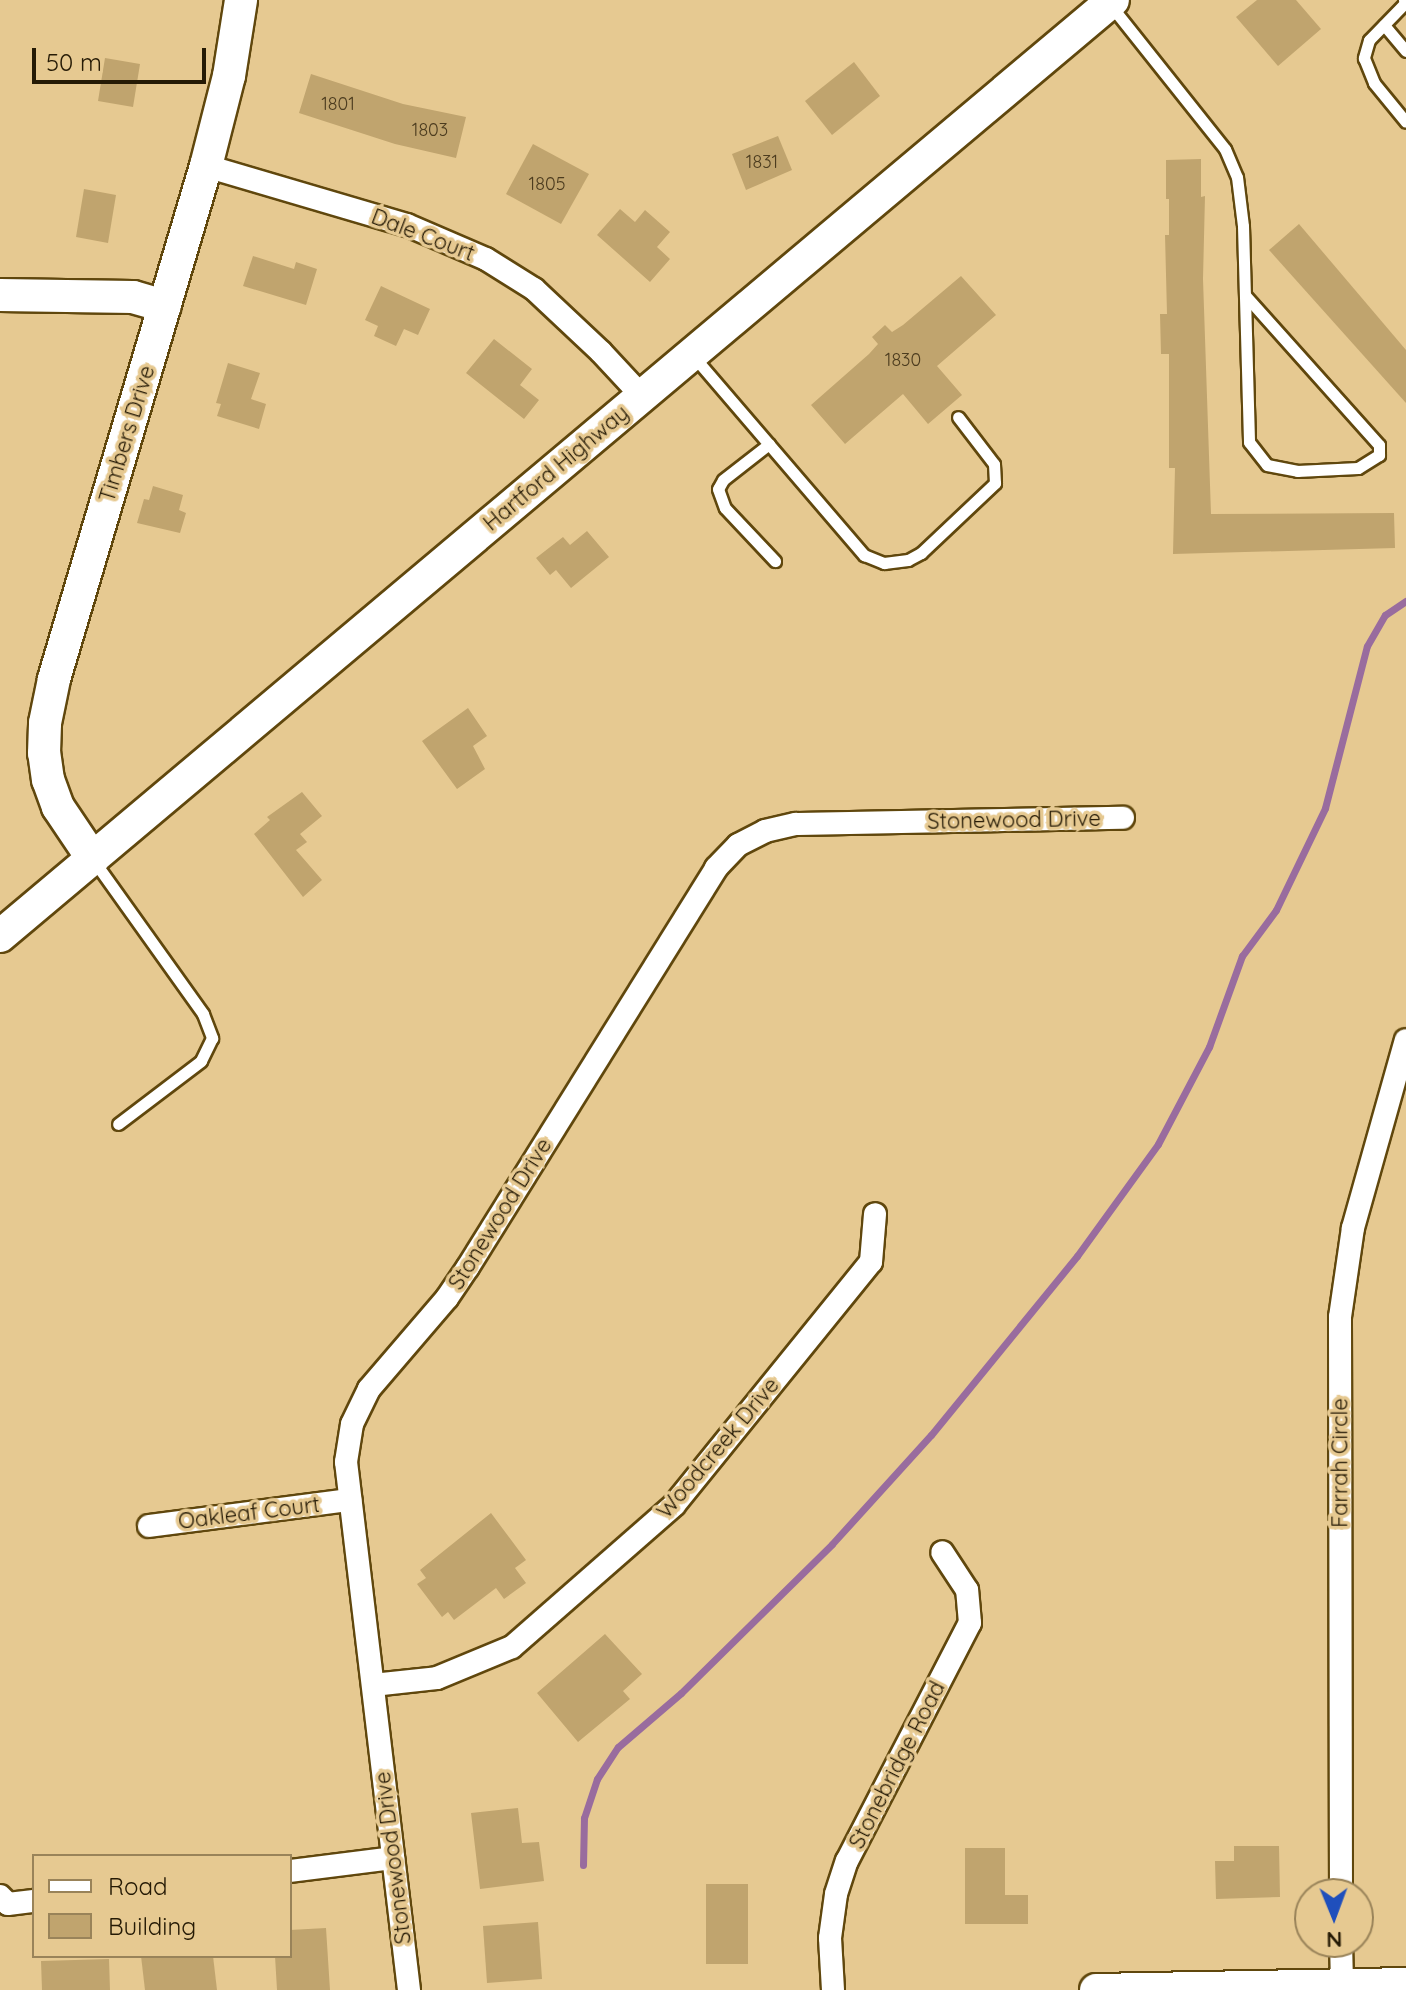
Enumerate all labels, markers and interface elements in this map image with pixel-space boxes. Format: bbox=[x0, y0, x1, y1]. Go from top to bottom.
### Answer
scale bar bbox=[36, 32, 210, 82]
text: 50 m bbox=[46, 47, 102, 77]
house number: 1801 bbox=[321, 93, 355, 115]
house number: 1803 bbox=[412, 119, 448, 141]
house number: 1831 bbox=[746, 151, 778, 173]
house number: 1805 bbox=[529, 173, 565, 195]
street label: Dale Court bbox=[368, 203, 478, 267]
house number: 1830 bbox=[885, 349, 921, 371]
street label: Timbers Drive bbox=[94, 362, 160, 506]
street label: Hartford Highway bbox=[478, 400, 634, 536]
street label: Stonewood Drive bbox=[927, 805, 1101, 835]
street label: Stonewood Drive bbox=[443, 1133, 557, 1295]
street label: Woodcreek Drive bbox=[651, 1372, 785, 1524]
street label: Farrah Circle bbox=[1327, 1398, 1353, 1528]
street label: Oakleaf Court bbox=[177, 1491, 321, 1535]
street label: Stonebridge Road bbox=[843, 1677, 951, 1853]
street label: Stonewood Drive bbox=[369, 1770, 417, 1946]
legend bbox=[32, 1854, 292, 1958]
text: Road bbox=[108, 1871, 168, 1901]
north arrow bbox=[1294, 1878, 1374, 1958]
text: Building bbox=[108, 1911, 196, 1941]
text: N bbox=[1326, 1926, 1343, 1954]

